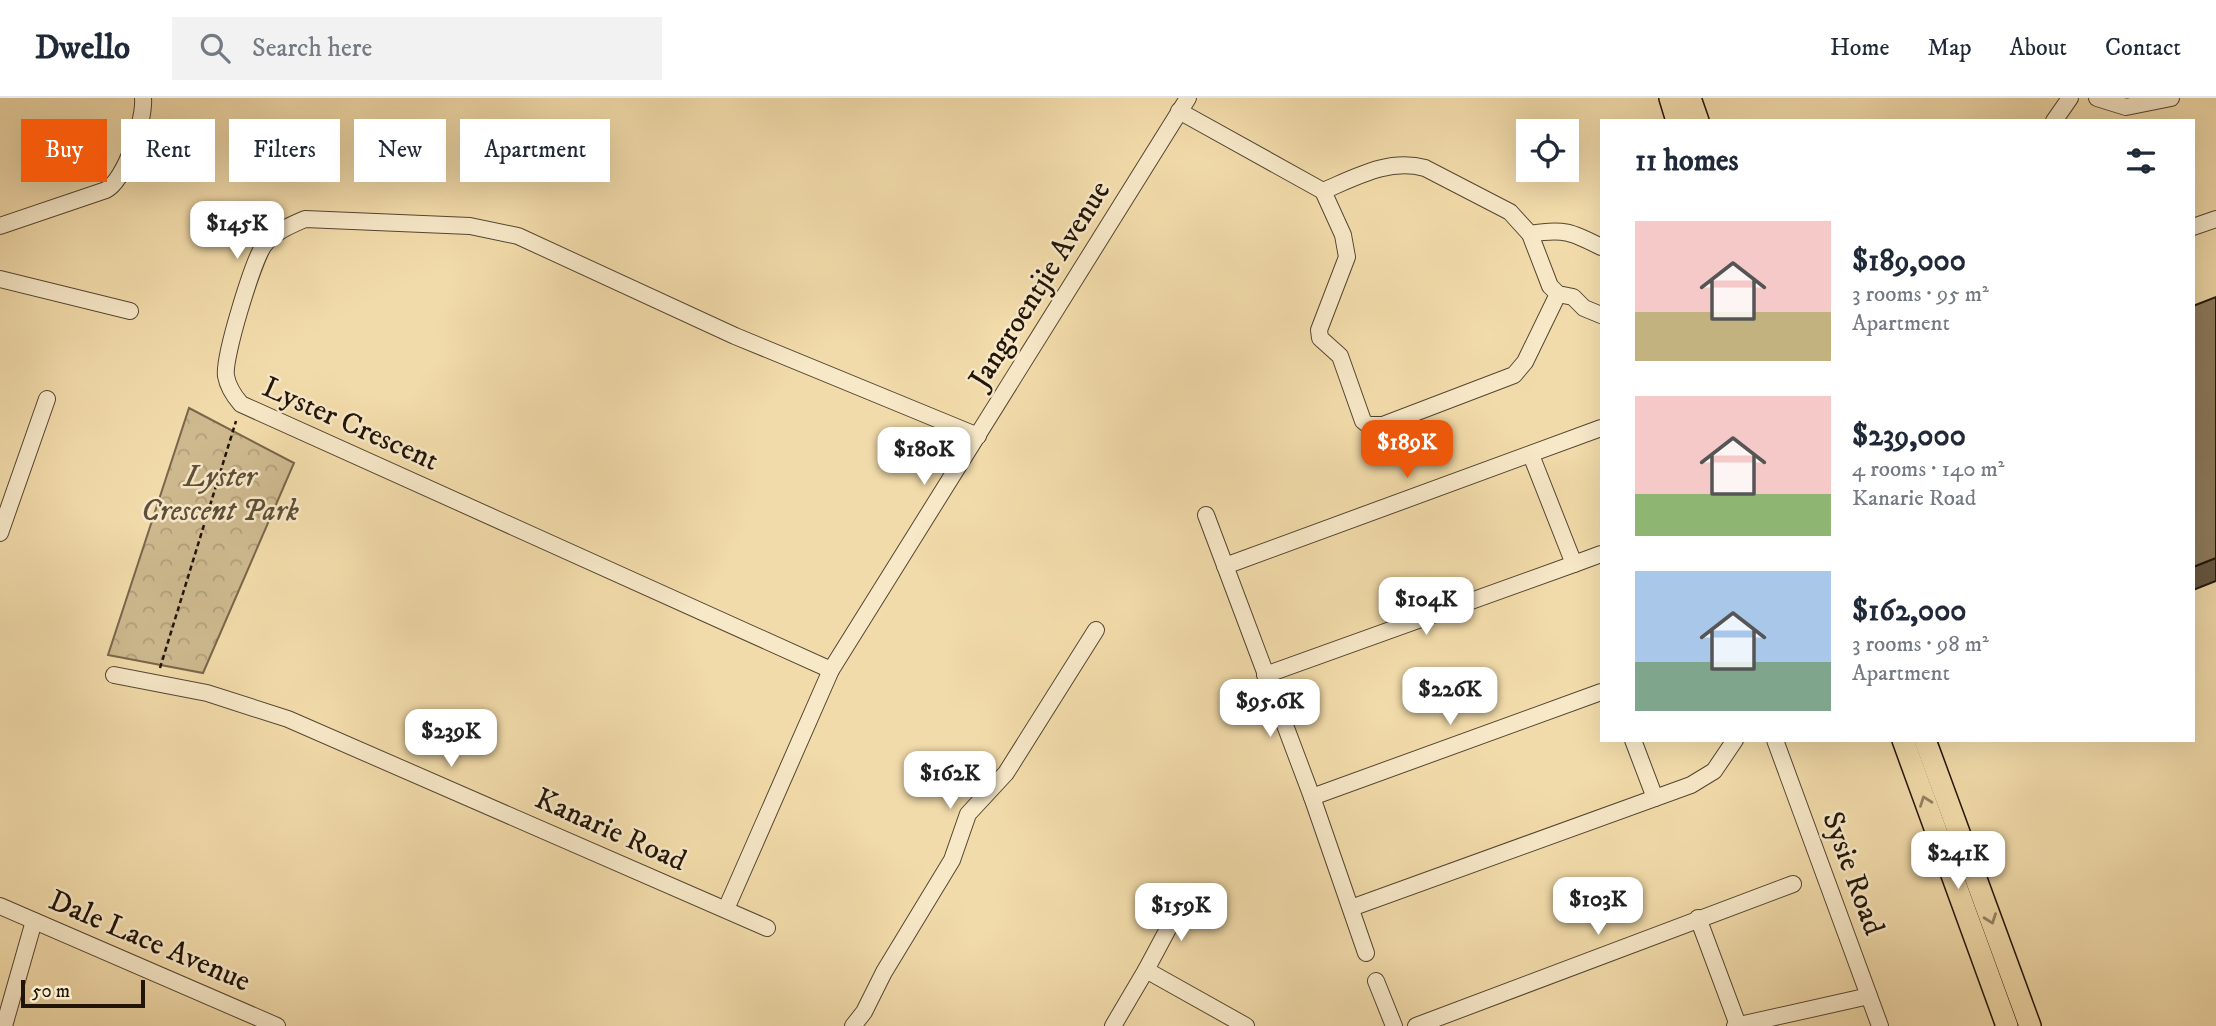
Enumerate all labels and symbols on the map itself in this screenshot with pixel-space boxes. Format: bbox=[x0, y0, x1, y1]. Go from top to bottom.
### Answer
street label: Jangroentjie Avenue bbox=[960, 174, 1119, 398]
pin: $145K bbox=[188, 202, 286, 261]
street label: Lyster Crescent bbox=[257, 369, 444, 480]
pin: $189K bbox=[1358, 420, 1456, 480]
pin: $180K bbox=[875, 428, 973, 487]
park label: Lyster Crescent Park bbox=[141, 459, 299, 530]
pin: $104K bbox=[1377, 578, 1475, 637]
pin: $226K bbox=[1401, 668, 1499, 727]
pin: $95.6K bbox=[1213, 680, 1327, 739]
pin: $239K bbox=[402, 710, 500, 769]
pin: $162K bbox=[901, 752, 999, 811]
street label: Kanarie Road bbox=[529, 780, 692, 880]
one-way arrow bbox=[1919, 795, 1933, 807]
street label: Sysie Road bbox=[1813, 807, 1892, 940]
pin: $241K bbox=[1909, 832, 2007, 891]
pin: $103K bbox=[1549, 878, 1647, 937]
street label: Dale Lace Avenue bbox=[43, 882, 256, 1001]
pin: $159K bbox=[1132, 884, 1230, 943]
one-way arrow bbox=[1982, 913, 1996, 925]
scale bar bbox=[21, 977, 145, 1009]

